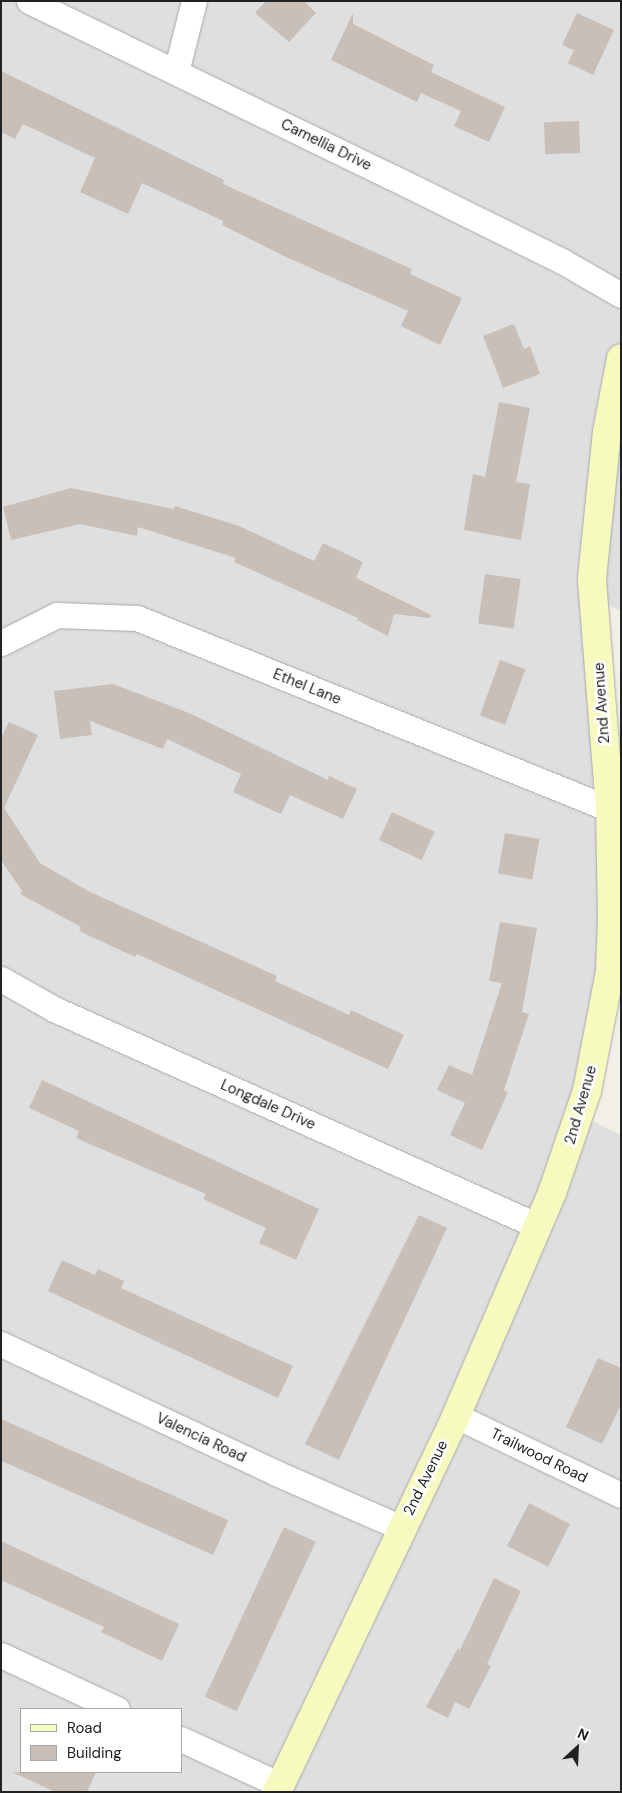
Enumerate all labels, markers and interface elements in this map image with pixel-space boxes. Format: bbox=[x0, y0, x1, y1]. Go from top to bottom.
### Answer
street label: Camellia Drive bbox=[278, 115, 374, 175]
street label: 2nd Avenue bbox=[590, 662, 614, 744]
street label: Ethel Lane bbox=[270, 665, 344, 709]
street label: 2nd Avenue bbox=[561, 1063, 601, 1147]
street label: Longdale Drive bbox=[218, 1076, 318, 1134]
street label: Valencia Road bbox=[153, 1409, 249, 1467]
street label: Trailwood Road bbox=[488, 1425, 590, 1487]
street label: 2nd Avenue bbox=[400, 1437, 452, 1519]
legend bbox=[20, 1708, 182, 1773]
text: Road bbox=[67, 1718, 102, 1738]
north arrow bbox=[552, 1723, 602, 1773]
text: N bbox=[575, 1724, 592, 1745]
text: Building bbox=[67, 1743, 122, 1763]

